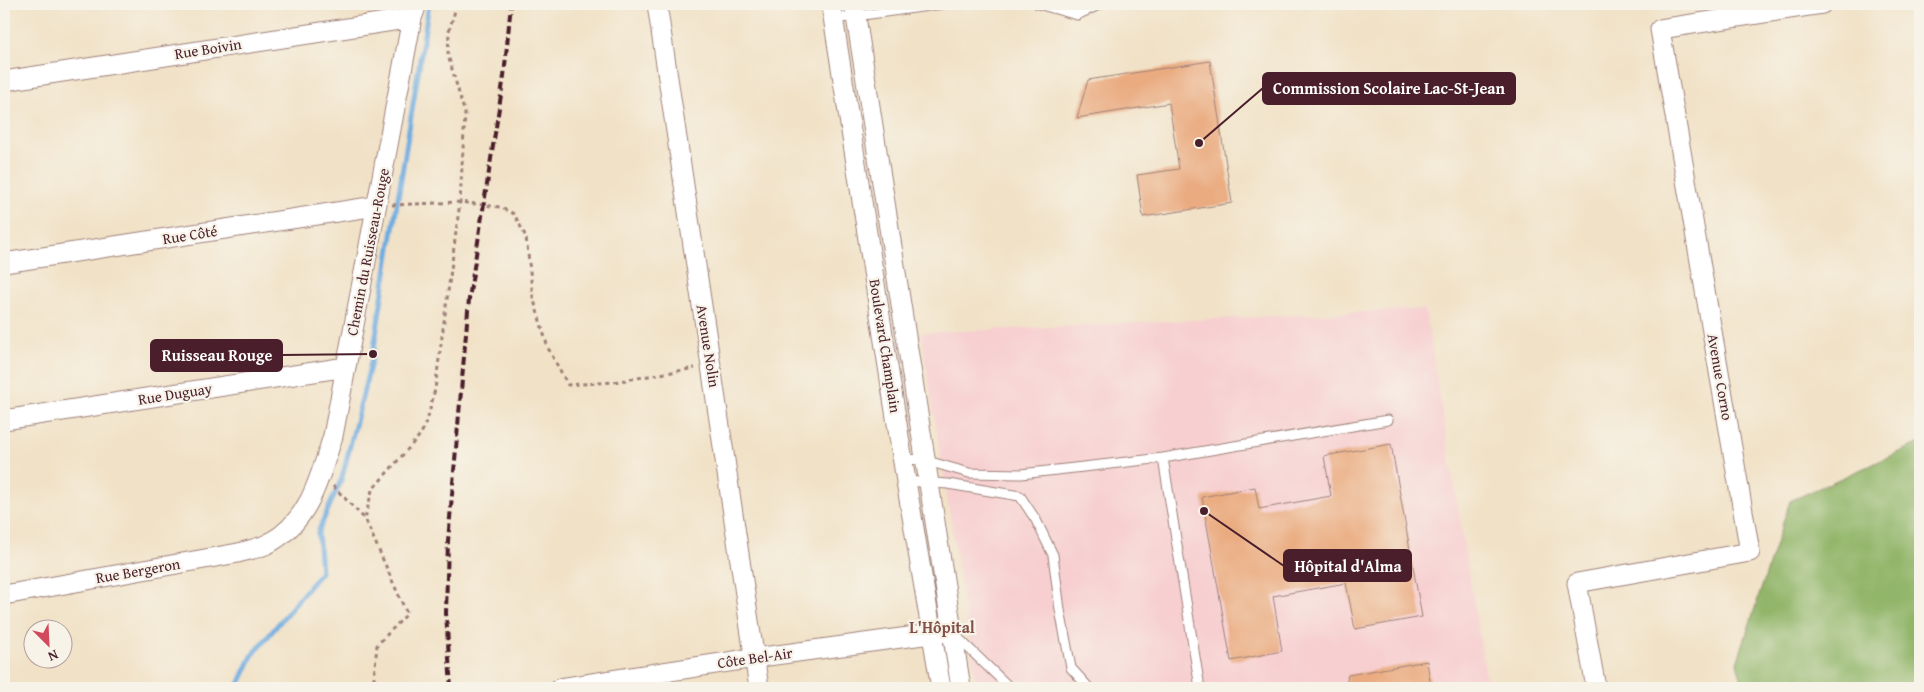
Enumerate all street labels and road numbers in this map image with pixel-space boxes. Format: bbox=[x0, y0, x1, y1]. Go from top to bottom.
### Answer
street label: Rue Boivin bbox=[173, 33, 243, 64]
street label: Chemin du Ruisseau-Rouge bbox=[341, 166, 394, 338]
street label: Rue Côté bbox=[161, 220, 219, 249]
street label: Boulevard Champlain bbox=[865, 278, 907, 415]
street label: Avenue Nolin bbox=[692, 303, 726, 389]
street label: Avenue Corno bbox=[1703, 332, 1738, 422]
street label: Rue Duguay bbox=[137, 377, 214, 410]
street label: Rue Bergeron bbox=[94, 553, 182, 588]
street label: Côte Bel-Air bbox=[716, 642, 794, 673]

